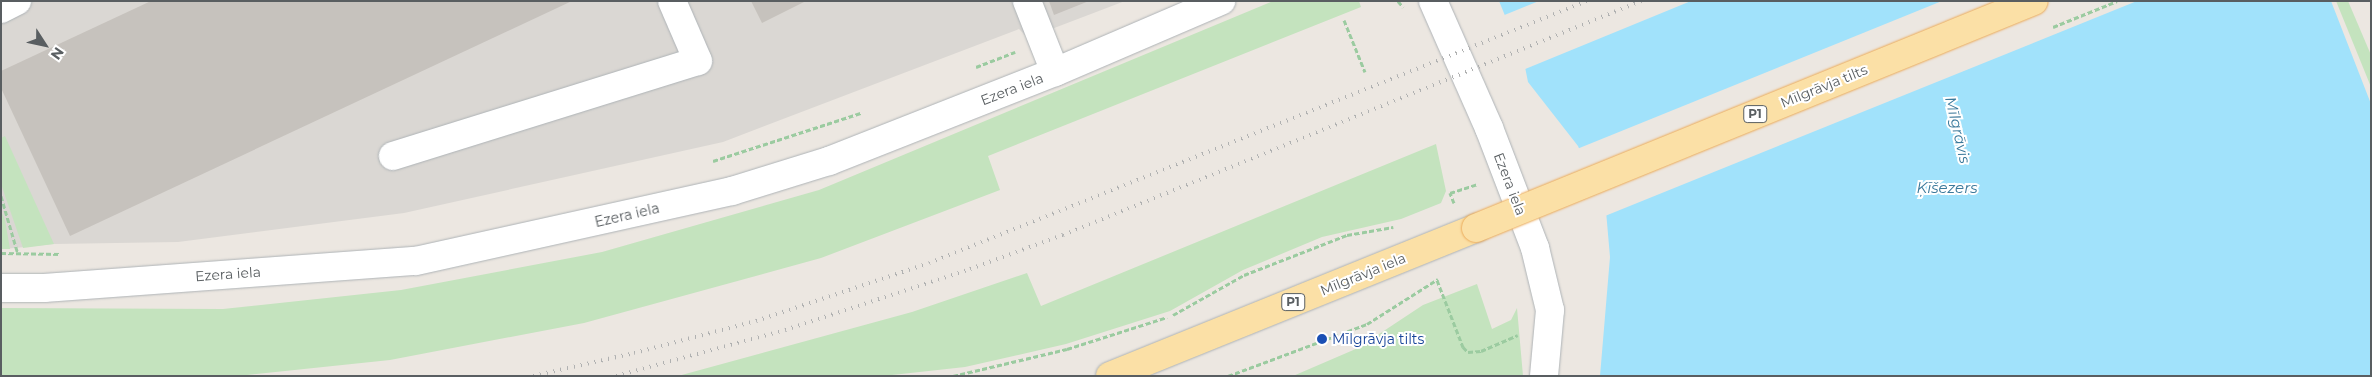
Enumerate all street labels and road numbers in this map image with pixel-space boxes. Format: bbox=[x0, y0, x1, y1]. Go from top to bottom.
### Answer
street label: Mīlgrāvja tilts bbox=[1778, 61, 1870, 111]
street label: Ezera iela bbox=[978, 69, 1046, 109]
road number: P1 bbox=[1742, 105, 1768, 124]
street label: Ezera iela bbox=[1490, 150, 1530, 218]
street label: Ezera iela bbox=[593, 199, 661, 231]
street label: Mīlgrāvja iela bbox=[1318, 249, 1408, 299]
street label: Ezera iela bbox=[195, 263, 261, 285]
road number: P1 bbox=[1280, 292, 1306, 312]

